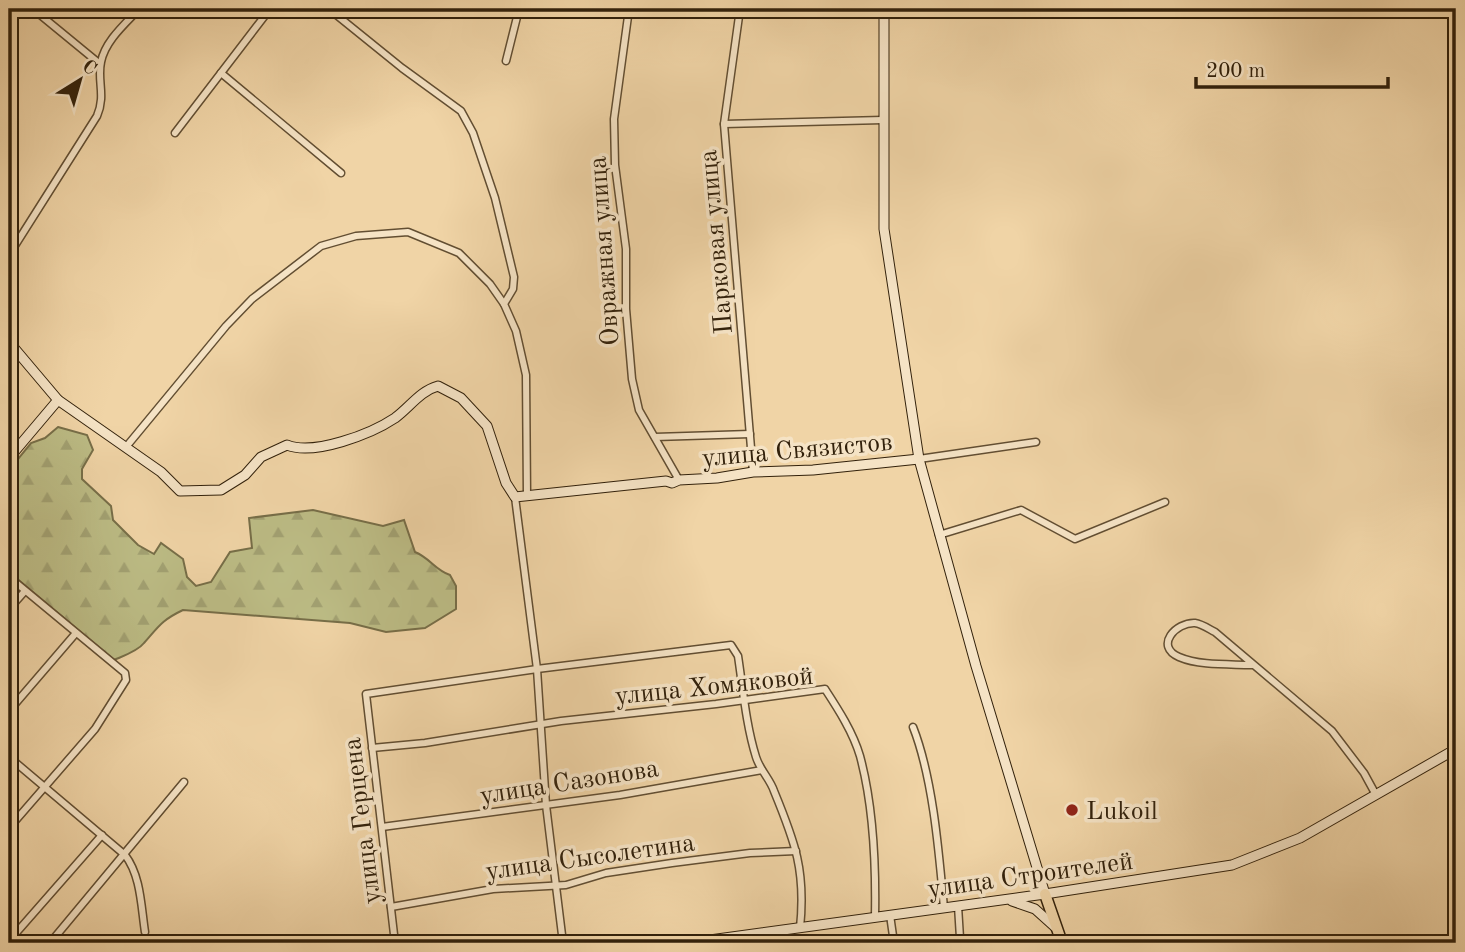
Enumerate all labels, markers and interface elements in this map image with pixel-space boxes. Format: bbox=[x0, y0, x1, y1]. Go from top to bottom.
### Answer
north arrow bbox=[46, 46, 116, 116]
scale bar bbox=[1196, 46, 1388, 90]
text: С bbox=[78, 57, 99, 80]
text: 200 m bbox=[1206, 61, 1265, 82]
street label: Парковая улица bbox=[696, 148, 738, 335]
street label: Овражная улица bbox=[585, 155, 625, 347]
street label: улица Связистов bbox=[701, 430, 894, 472]
street label: улица Хомяковой bbox=[614, 664, 815, 710]
street label: улица Герцена bbox=[340, 736, 386, 905]
street label: улица Сазонова bbox=[478, 756, 661, 810]
place label: Lukoil bbox=[1086, 799, 1158, 825]
marker: Lukoil bbox=[1064, 802, 1080, 818]
street label: улица Сысолетина bbox=[484, 830, 697, 886]
street label: улица Строителей bbox=[926, 849, 1135, 903]

